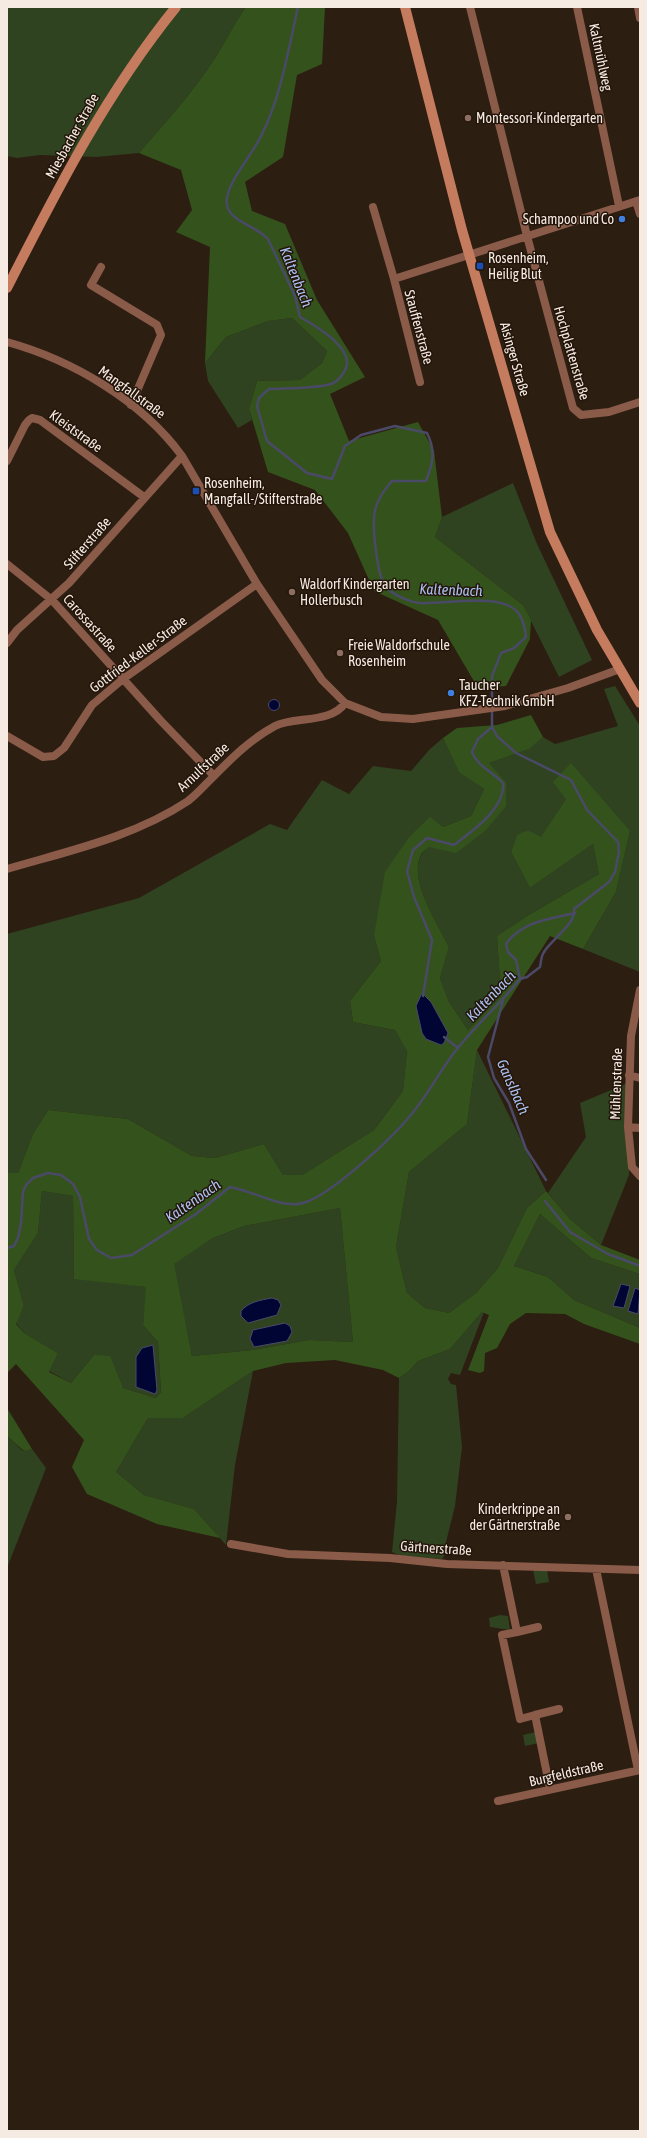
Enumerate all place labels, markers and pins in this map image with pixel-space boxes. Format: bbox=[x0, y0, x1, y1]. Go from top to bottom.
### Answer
place label: Montessori-Kindergarten bbox=[476, 110, 603, 126]
marker: Montessori-Kindergarten bbox=[463, 113, 473, 123]
place label: Schampoo und Co bbox=[523, 211, 614, 227]
marker: Schampoo und Co bbox=[617, 214, 627, 224]
place label: Rosenheim, Heilig Blut bbox=[488, 250, 549, 282]
marker: Rosenheim, Heilig Blut bbox=[475, 261, 485, 271]
place label: Rosenheim, Mangfall-/Stifterstraße bbox=[204, 475, 322, 507]
marker: Rosenheim, Mangfall-/Stifterstraße bbox=[191, 486, 201, 496]
place label: Waldorf Kindergarten Hollerbusch bbox=[300, 576, 410, 608]
marker: Waldorf Kindergarten Hollerbusch bbox=[287, 587, 297, 597]
place label: Freie Waldorfschule Rosenheim bbox=[348, 637, 450, 669]
marker: Freie Waldorfschule Rosenheim bbox=[335, 648, 345, 658]
place label: Taucher KFZ-Technik GmbH bbox=[459, 677, 555, 709]
marker: Taucher KFZ-Technik GmbH bbox=[446, 688, 456, 698]
place label: Kinderkrippe an der Gärtnerstraße bbox=[469, 1501, 560, 1533]
marker: Kinderkrippe an der Gärtnerstraße bbox=[563, 1512, 573, 1522]

